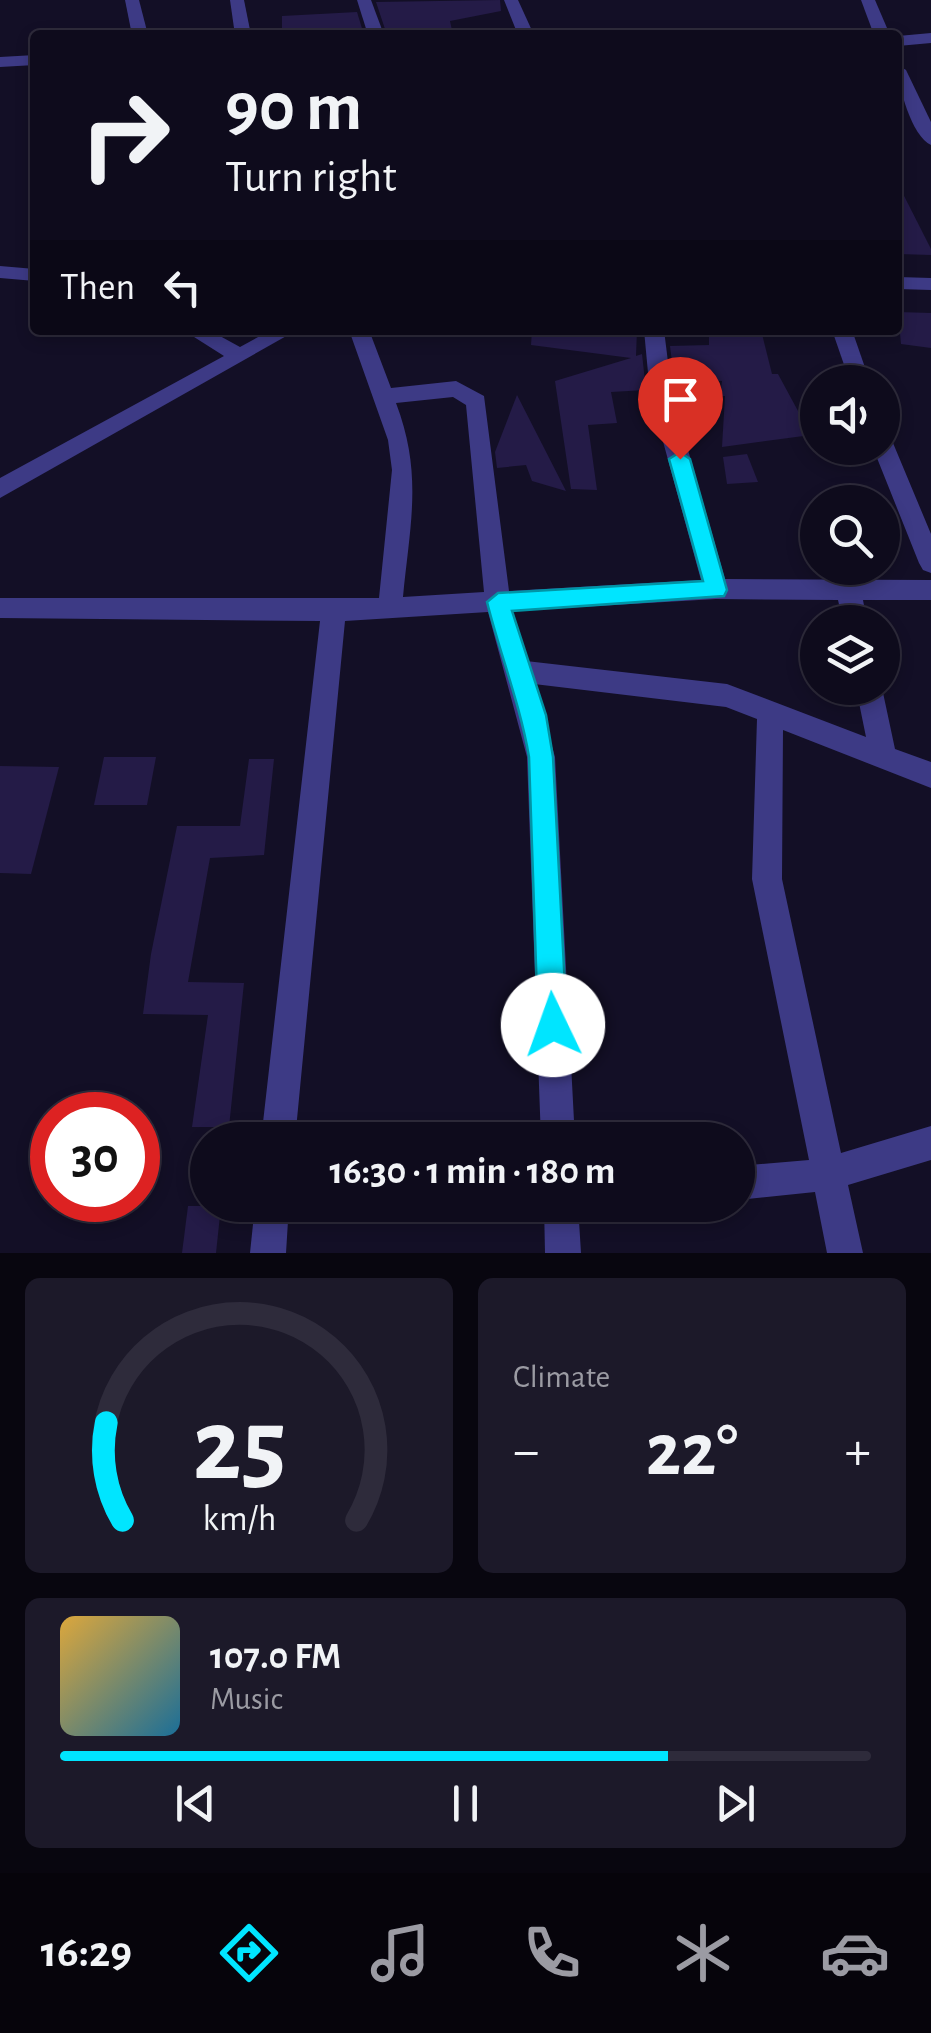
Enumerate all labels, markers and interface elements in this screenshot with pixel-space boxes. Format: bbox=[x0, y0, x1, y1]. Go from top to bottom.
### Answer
icon: right bbox=[60, 70, 190, 200]
text: 90 m bbox=[225, 73, 362, 143]
text: Turn right bbox=[225, 155, 397, 200]
icon: left bbox=[155, 260, 210, 315]
text: Then bbox=[60, 269, 135, 307]
pin bbox=[638, 357, 723, 460]
map controls bbox=[800, 365, 900, 705]
button: sound bbox=[800, 365, 900, 465]
icon: arrive bbox=[653, 372, 708, 427]
button: search bbox=[800, 485, 900, 585]
button: layers bbox=[800, 605, 900, 705]
position arrow bbox=[501, 973, 605, 1077]
speed limit sign: 30 bbox=[30, 1092, 160, 1222]
text: 16:30 · 1 min · 180 m bbox=[330, 1153, 616, 1191]
text: Climate bbox=[513, 1361, 610, 1393]
text: 25 bbox=[192, 1395, 286, 1499]
text: 22° bbox=[646, 1414, 738, 1489]
text: − bbox=[513, 1424, 539, 1479]
text: + bbox=[845, 1424, 871, 1479]
text: km/h bbox=[202, 1501, 276, 1537]
text: 107.0 FM bbox=[210, 1638, 341, 1676]
text: Music bbox=[210, 1683, 283, 1715]
icon: previous bbox=[168, 1776, 223, 1831]
icon: pause bbox=[438, 1776, 493, 1831]
icon: next bbox=[708, 1776, 763, 1831]
icon: directions bbox=[214, 1918, 284, 1988]
icon: music bbox=[365, 1918, 435, 1988]
icon: phone bbox=[517, 1918, 587, 1988]
icon: climate bbox=[668, 1918, 738, 1988]
icon: car bbox=[820, 1918, 890, 1988]
text: 16:29 bbox=[41, 1930, 132, 1975]

